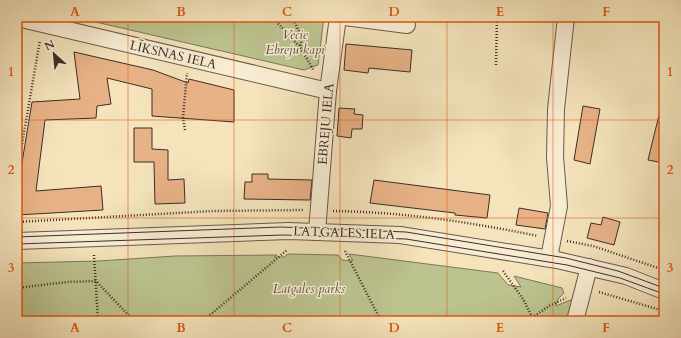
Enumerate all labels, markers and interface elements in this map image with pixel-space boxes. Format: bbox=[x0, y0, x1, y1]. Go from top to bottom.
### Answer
text: A bbox=[70, 3, 80, 21]
text: B bbox=[176, 3, 186, 21]
text: C bbox=[282, 3, 292, 21]
text: D bbox=[388, 3, 400, 21]
text: E bbox=[496, 3, 504, 21]
text: F bbox=[602, 3, 610, 21]
park label: Vecie Ebreju kapi bbox=[265, 26, 325, 59]
north arrow bbox=[34, 34, 74, 74]
text: N bbox=[42, 36, 58, 54]
street label: LĪKSNAS IELA bbox=[128, 36, 219, 74]
text: 1 bbox=[8, 63, 14, 81]
text: 1 bbox=[667, 63, 673, 81]
street label: EBREJU IELA bbox=[313, 82, 339, 166]
text: 2 bbox=[8, 161, 15, 179]
text: 2 bbox=[667, 161, 674, 179]
street label: LATGALES IELA bbox=[293, 222, 396, 244]
text: 3 bbox=[8, 259, 15, 277]
text: 3 bbox=[667, 259, 674, 277]
park label: Latgales parks bbox=[273, 280, 346, 298]
text: A bbox=[70, 319, 80, 337]
text: B bbox=[176, 319, 186, 337]
text: C bbox=[282, 319, 292, 337]
text: D bbox=[388, 319, 400, 337]
text: E bbox=[496, 319, 504, 337]
text: F bbox=[602, 319, 610, 337]

